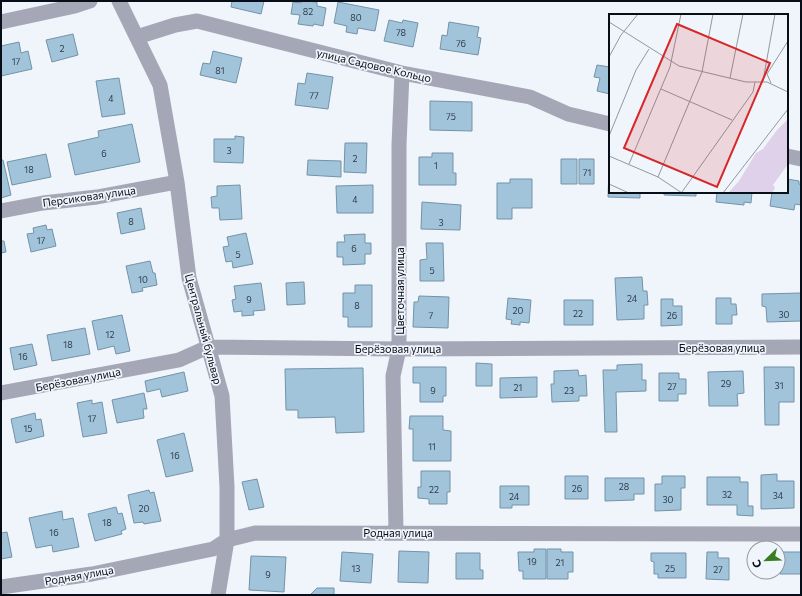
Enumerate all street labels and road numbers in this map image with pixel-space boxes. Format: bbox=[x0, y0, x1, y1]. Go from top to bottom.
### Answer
street label: улица Садовое Кольцо bbox=[315, 45, 433, 85]
street label: Персиковая улица bbox=[42, 183, 136, 209]
street label: Цветочная улица bbox=[393, 247, 406, 335]
street label: Центральный бульвар bbox=[183, 272, 225, 386]
street label: Берёзовая улица bbox=[679, 341, 765, 354]
street label: Берёзовая улица bbox=[355, 342, 441, 355]
street label: Берёзовая улица bbox=[34, 364, 122, 394]
street label: Родная улица bbox=[363, 526, 433, 539]
street label: Родная улица bbox=[44, 563, 114, 587]

